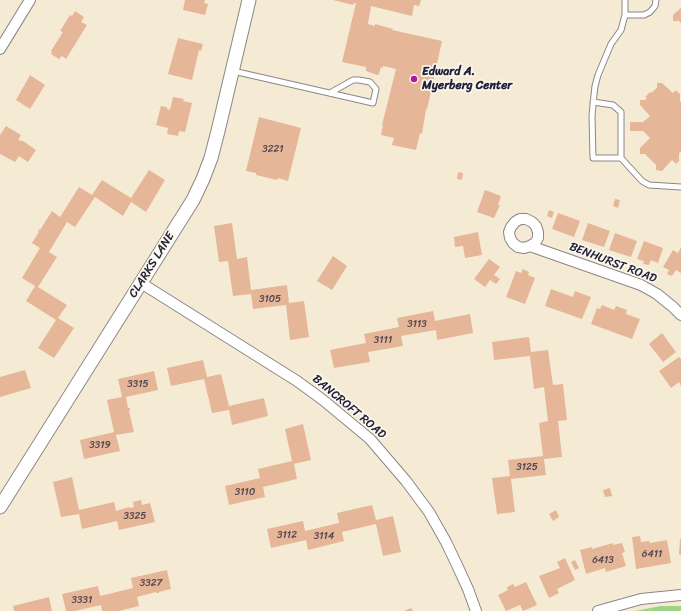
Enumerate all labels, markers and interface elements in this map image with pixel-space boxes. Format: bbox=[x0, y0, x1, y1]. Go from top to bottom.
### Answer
place label: Edward A. Myerberg Center bbox=[422, 65, 512, 93]
marker: Edward A. Myerberg Center bbox=[409, 74, 419, 84]
house number: 3221 bbox=[262, 143, 284, 155]
street label: CLARKS LANE bbox=[126, 230, 178, 300]
street label: BENHURST ROAD bbox=[567, 240, 659, 286]
house number: 3105 bbox=[259, 293, 281, 305]
house number: 3113 bbox=[407, 318, 427, 330]
house number: 3111 bbox=[374, 334, 392, 346]
street label: BANCROFT ROAD bbox=[309, 372, 389, 442]
house number: 3315 bbox=[127, 378, 149, 390]
house number: 3319 bbox=[89, 439, 111, 451]
house number: 3125 bbox=[516, 461, 538, 473]
house number: 3110 bbox=[235, 486, 255, 498]
house number: 3325 bbox=[124, 510, 146, 522]
house number: 3112 bbox=[277, 529, 297, 541]
house number: 3114 bbox=[314, 530, 334, 542]
house number: 6411 bbox=[642, 548, 662, 560]
house number: 6413 bbox=[592, 554, 614, 566]
house number: 3327 bbox=[140, 577, 162, 589]
house number: 3331 bbox=[72, 594, 92, 606]

